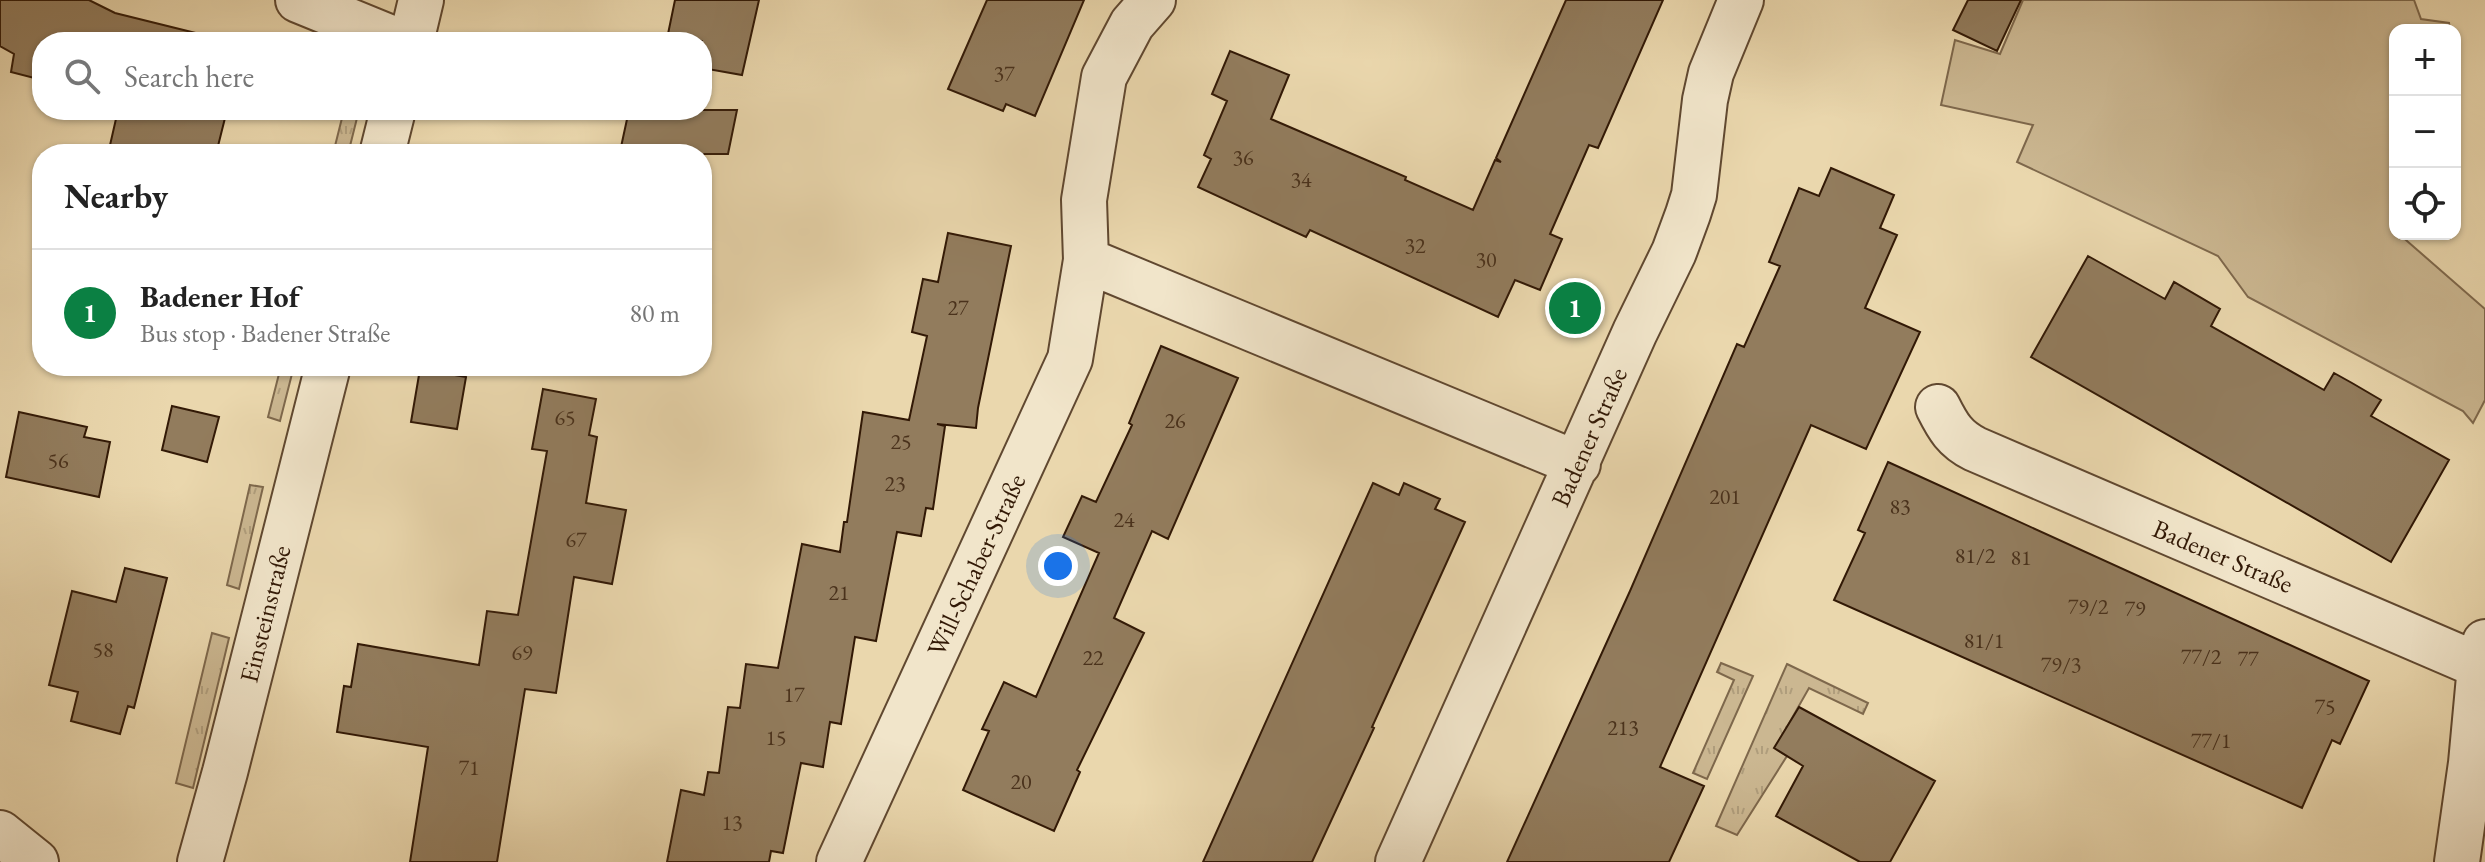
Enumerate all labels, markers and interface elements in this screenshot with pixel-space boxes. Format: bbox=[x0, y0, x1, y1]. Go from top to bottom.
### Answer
map controls bbox=[2389, 24, 2461, 240]
button: + bbox=[2389, 24, 2461, 96]
search box bbox=[32, 32, 712, 120]
icon: search bbox=[60, 54, 104, 98]
text: Search here bbox=[124, 57, 254, 96]
house number: 37 bbox=[993, 59, 1015, 88]
button: − bbox=[2389, 96, 2461, 168]
house number: 36 bbox=[1232, 143, 1254, 172]
house number: 34 bbox=[1290, 165, 1312, 194]
button: locate bbox=[2389, 168, 2461, 240]
text: Nearby bbox=[64, 174, 168, 218]
house number: 32 bbox=[1404, 231, 1426, 260]
house number: 30 bbox=[1475, 245, 1497, 274]
text: Badener Hof bbox=[140, 277, 299, 316]
pin: 1 bbox=[1549, 278, 1601, 338]
house number: 27 bbox=[947, 293, 969, 322]
text: 1 bbox=[83, 296, 97, 330]
text: 80 m bbox=[630, 296, 680, 330]
text: Bus stop · Badener Straße bbox=[140, 316, 390, 350]
street label: Badener Straße bbox=[1543, 362, 1635, 512]
house number: 65 bbox=[554, 403, 576, 432]
house number: 26 bbox=[1164, 406, 1186, 435]
house number: 25 bbox=[890, 427, 912, 456]
house number: 56 bbox=[47, 446, 69, 475]
street label: Will-Schaber-Straße bbox=[919, 468, 1033, 662]
house number: 23 bbox=[884, 469, 906, 498]
house number: 201 bbox=[1709, 482, 1741, 511]
house number: 83 bbox=[1889, 492, 1911, 521]
house number: 24 bbox=[1113, 505, 1135, 534]
street label: Badener Straße bbox=[2148, 511, 2298, 601]
house number: 67 bbox=[565, 525, 587, 554]
house number: 81/2 bbox=[1955, 541, 1996, 570]
street label: Einsteinstraße bbox=[232, 542, 298, 686]
house number: 81 bbox=[2010, 543, 2032, 572]
your location bbox=[1038, 546, 1078, 586]
house number: 21 bbox=[828, 578, 850, 607]
house number: 79/2 bbox=[2068, 592, 2109, 621]
house number: 79 bbox=[2124, 594, 2146, 623]
house number: 81/1 bbox=[1964, 626, 2004, 655]
house number: 58 bbox=[92, 635, 114, 664]
house number: 69 bbox=[511, 638, 533, 667]
house number: 77/2 bbox=[2181, 642, 2222, 671]
house number: 22 bbox=[1082, 643, 1104, 672]
house number: 77 bbox=[2237, 644, 2259, 673]
house number: 79/3 bbox=[2041, 650, 2081, 679]
house number: 17 bbox=[783, 680, 805, 709]
house number: 75 bbox=[2314, 692, 2336, 721]
house number: 213 bbox=[1607, 713, 1639, 742]
house number: 15 bbox=[765, 723, 787, 752]
house number: 77/1 bbox=[2191, 726, 2231, 755]
house number: 71 bbox=[458, 753, 480, 782]
house number: 20 bbox=[1010, 767, 1032, 796]
house number: 13 bbox=[721, 808, 743, 837]

